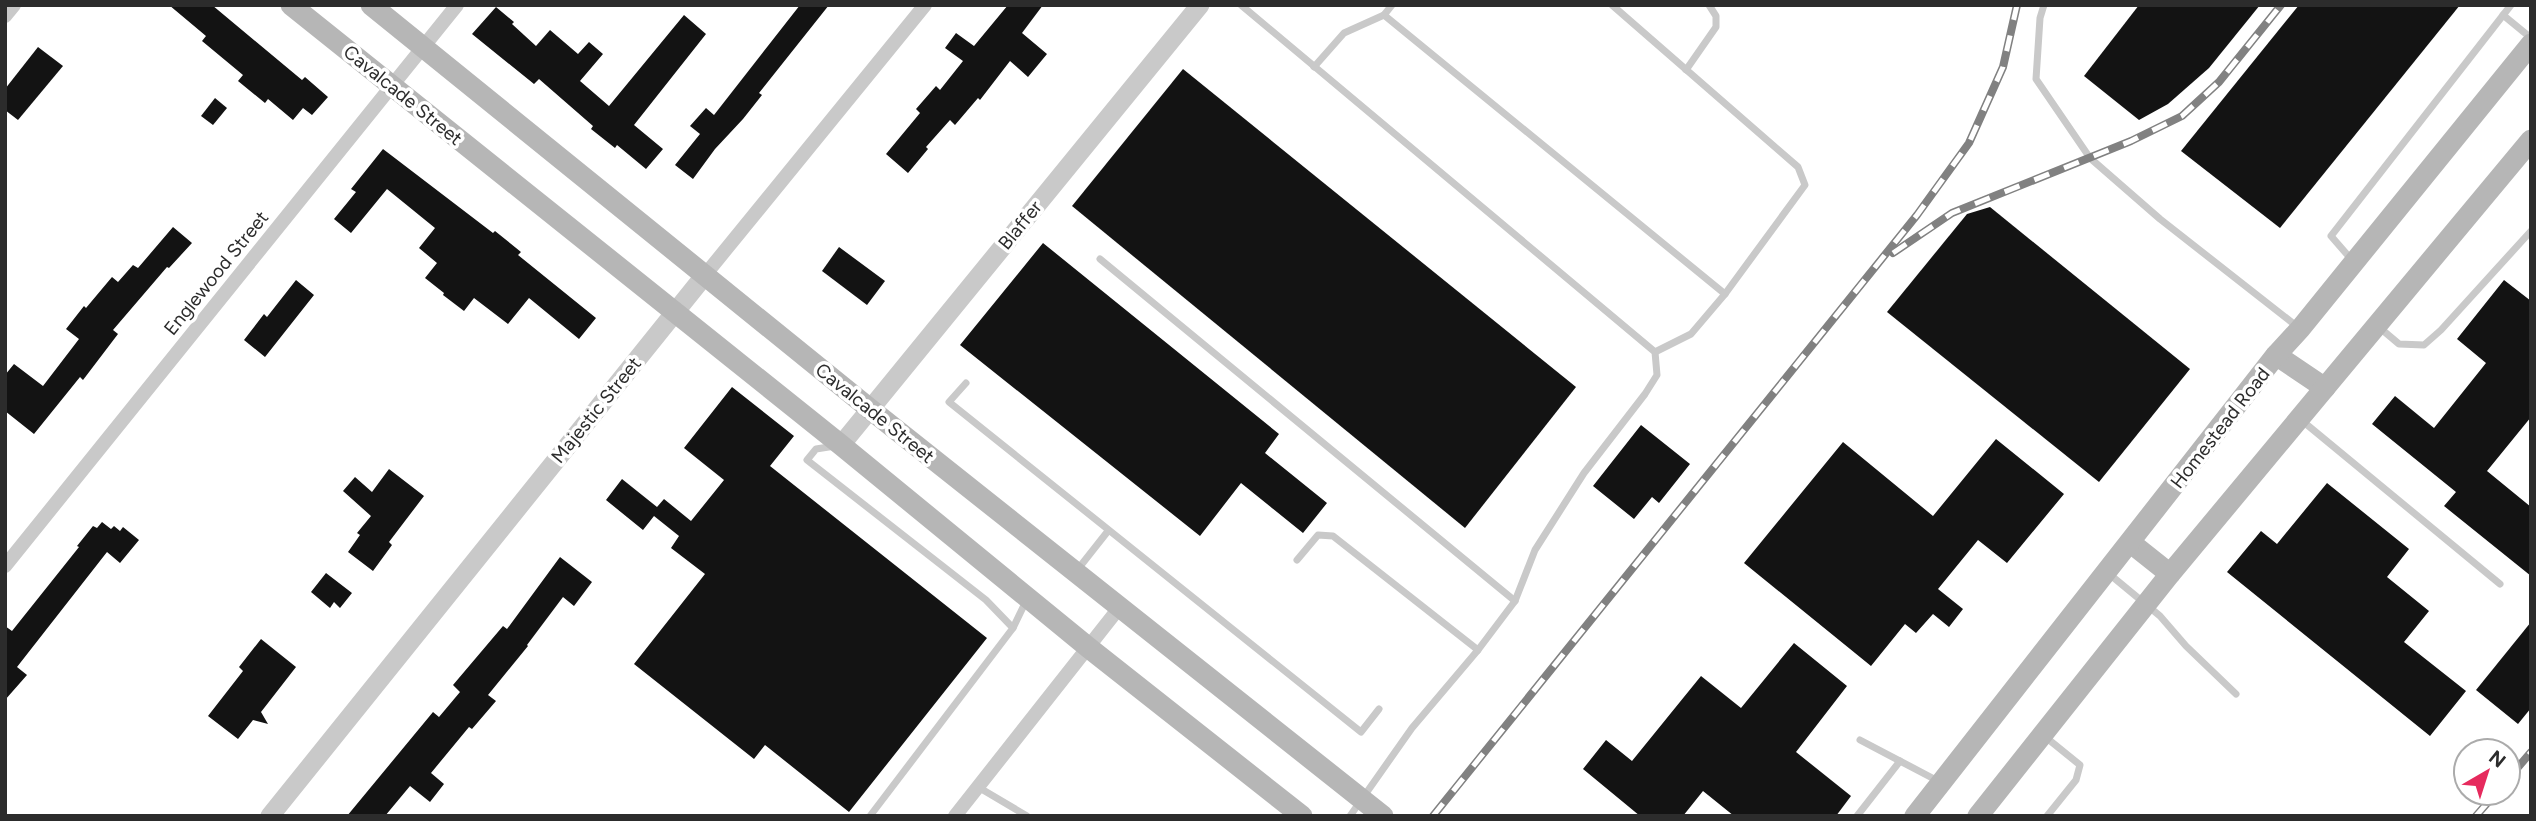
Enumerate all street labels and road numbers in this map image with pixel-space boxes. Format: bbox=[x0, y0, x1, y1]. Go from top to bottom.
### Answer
street label: Cavalcade Street bbox=[339, 40, 467, 150]
street label: Blaffer bbox=[993, 195, 1047, 254]
street label: Englewood Street bbox=[159, 206, 273, 340]
street label: Majestic Street bbox=[546, 352, 646, 468]
street label: Cavalcade Street bbox=[811, 358, 939, 468]
street label: Homestead Road bbox=[2166, 363, 2274, 493]

